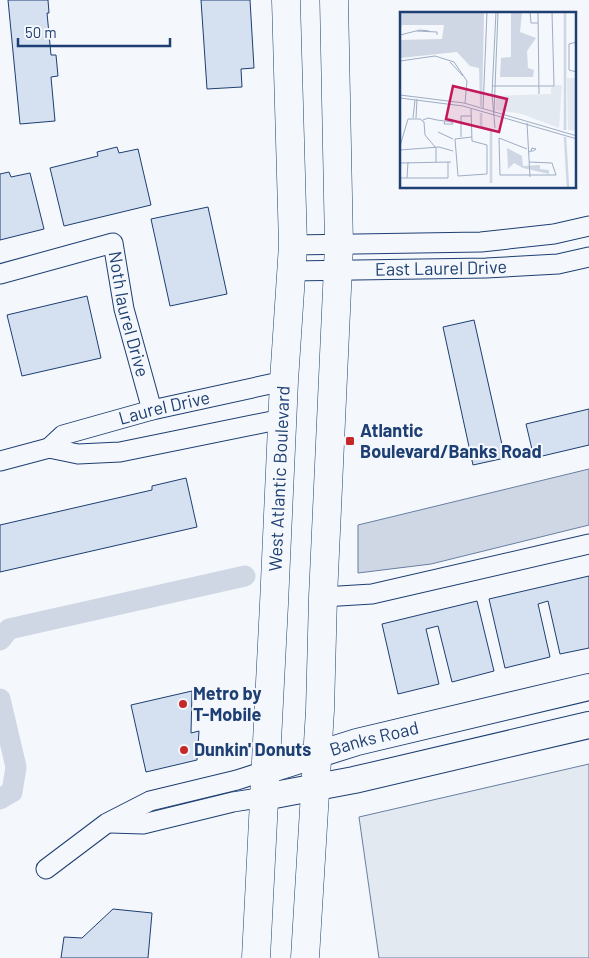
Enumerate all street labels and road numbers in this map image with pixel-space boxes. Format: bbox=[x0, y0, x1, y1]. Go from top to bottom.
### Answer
street label: Noth laurel Drive bbox=[105, 249, 154, 379]
street label: East Laurel Drive bbox=[375, 255, 507, 280]
street label: West Atlantic Boulevard bbox=[263, 385, 294, 572]
street label: Laurel Drive bbox=[116, 386, 212, 429]
street label: Banks Road bbox=[327, 716, 421, 760]

